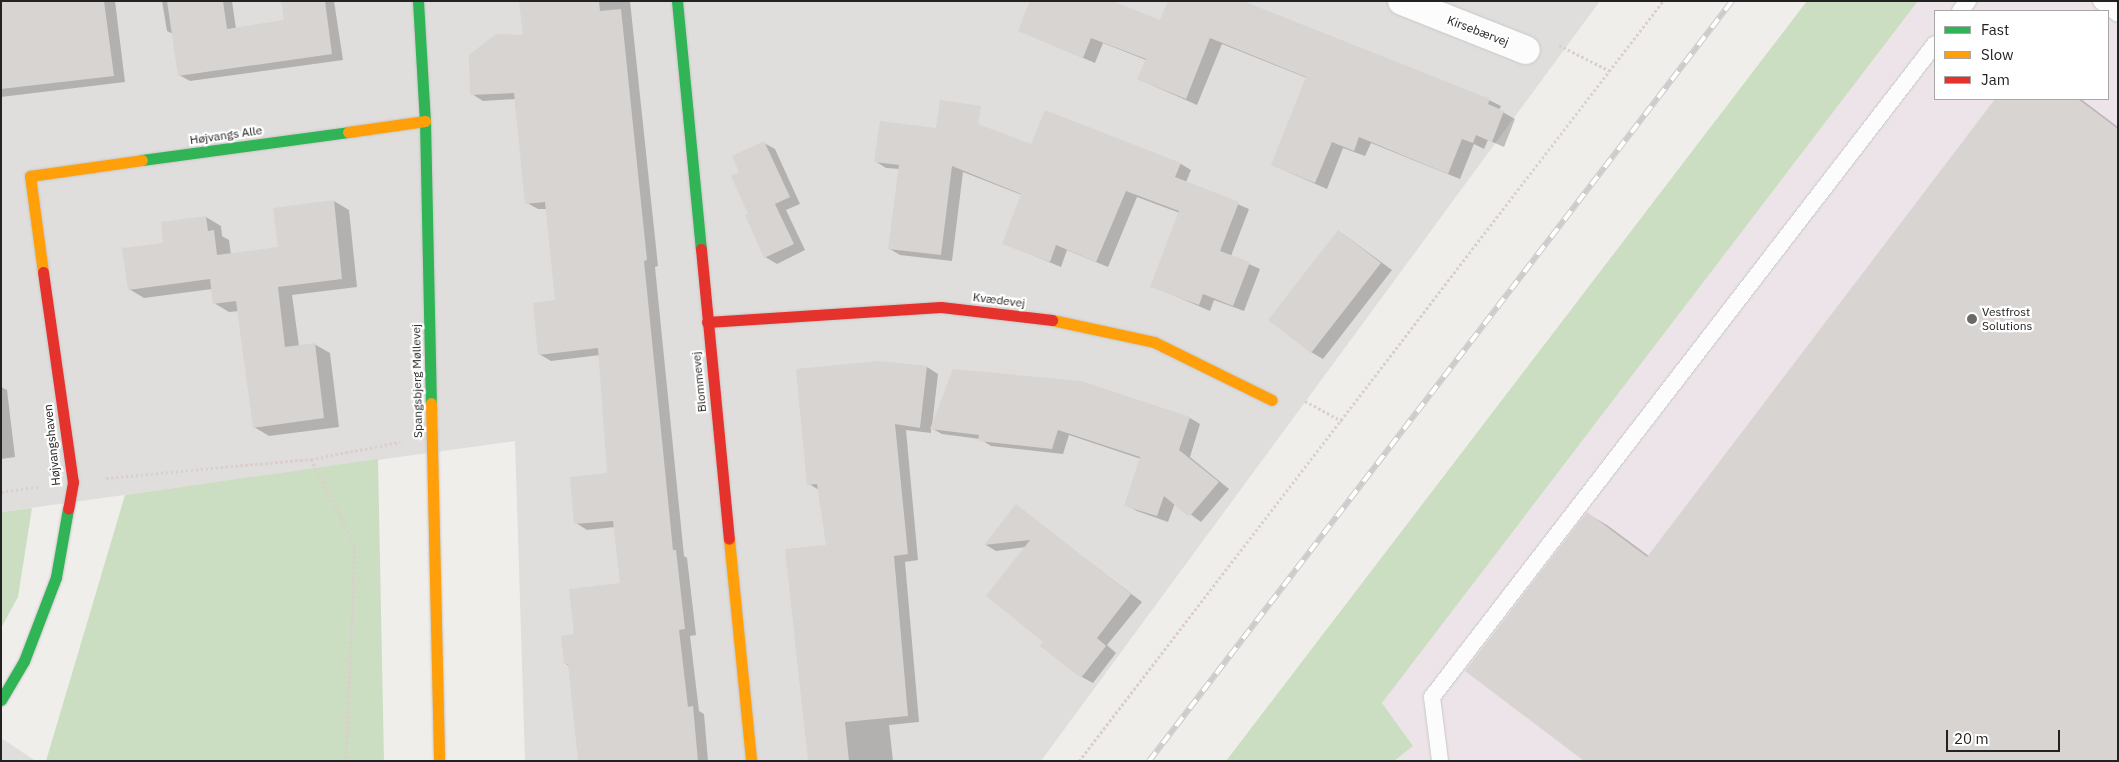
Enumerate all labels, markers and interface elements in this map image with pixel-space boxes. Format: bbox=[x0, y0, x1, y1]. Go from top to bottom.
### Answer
legend bbox=[1934, 10, 2109, 100]
street label: Kirsebærvej bbox=[1445, 13, 1511, 49]
text: Fast bbox=[1981, 20, 2009, 39]
text: Slow bbox=[1981, 45, 2014, 64]
text: Jam bbox=[1981, 70, 2010, 89]
street label: Højvangs Alle bbox=[189, 123, 263, 147]
street label: Kvædevej bbox=[972, 290, 1026, 310]
place label: Vestfrost Solutions bbox=[1982, 305, 2032, 333]
marker: Vestfrost Solutions bbox=[1966, 313, 1978, 325]
street label: Spangsbjerg Møllevej bbox=[409, 324, 425, 438]
street label: Blommevej bbox=[689, 351, 709, 413]
street label: Højvangshaven bbox=[41, 404, 63, 486]
scale bar bbox=[1949, 720, 2063, 752]
text: 20 m bbox=[1954, 729, 1989, 748]

